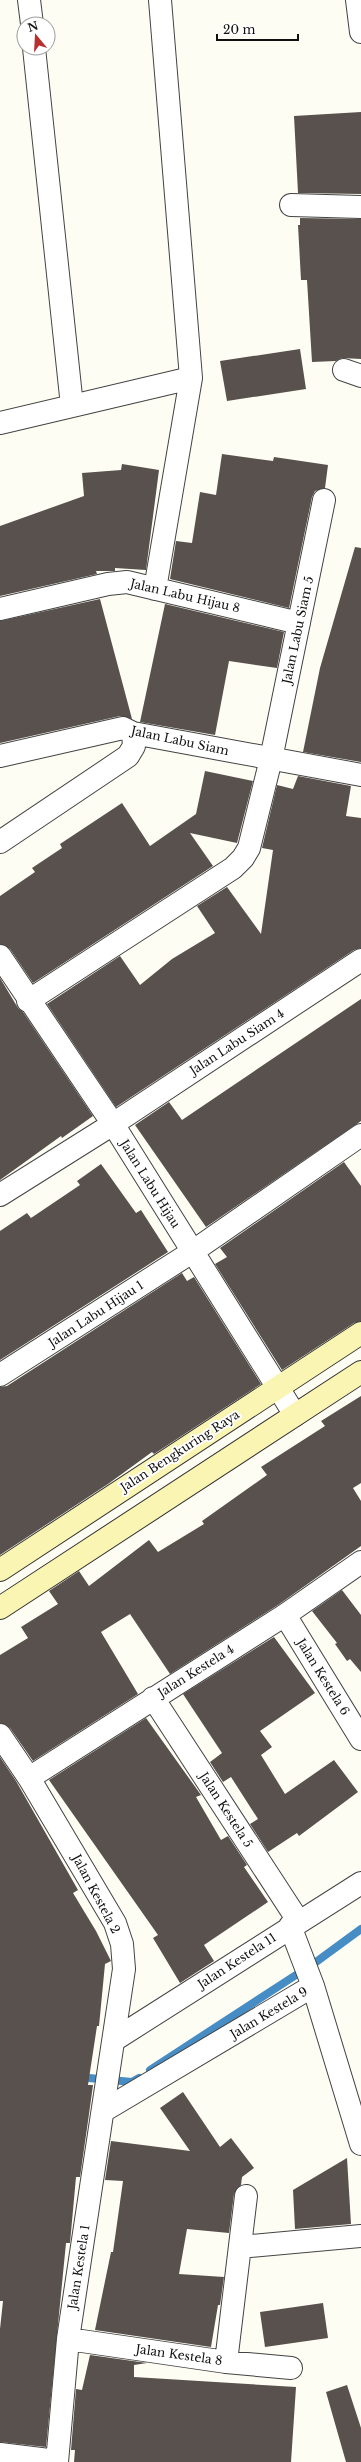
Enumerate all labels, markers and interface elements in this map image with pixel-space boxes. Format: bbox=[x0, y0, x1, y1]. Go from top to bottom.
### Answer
north arrow bbox=[16, 16, 56, 56]
scale bar bbox=[217, 16, 298, 42]
text: N bbox=[26, 18, 41, 35]
text: 20 m bbox=[223, 22, 255, 37]
street label: Jalan Labu Hijau 8 bbox=[127, 575, 241, 615]
street label: Jalan Labu Siam 5 bbox=[278, 575, 316, 687]
street label: Jalan Labu Siam bbox=[128, 722, 230, 758]
street label: Jalan Labu Siam 4 bbox=[185, 1005, 287, 1079]
street label: Jalan Labu Hijau bbox=[116, 1135, 184, 1231]
street label: Jalan Labu Hijau 1 bbox=[44, 1277, 146, 1351]
street label: Jalan Bengkuring Raya bbox=[116, 1406, 242, 1496]
street label: Jalan Kestela 6 bbox=[293, 1634, 353, 1718]
street label: Jalan Kestela 4 bbox=[153, 1641, 237, 1701]
street label: Jalan Kestela 5 bbox=[195, 1768, 256, 1850]
street label: Jalan Kestela 2 bbox=[68, 1850, 124, 1936]
street label: Jalan Kestela 11 bbox=[193, 1930, 279, 1993]
street label: Jalan Kestela 9 bbox=[226, 1984, 310, 2043]
street label: Jalan Kestela 1 bbox=[64, 2224, 93, 2312]
street label: Jalan Kestela 8 bbox=[133, 2341, 223, 2368]

